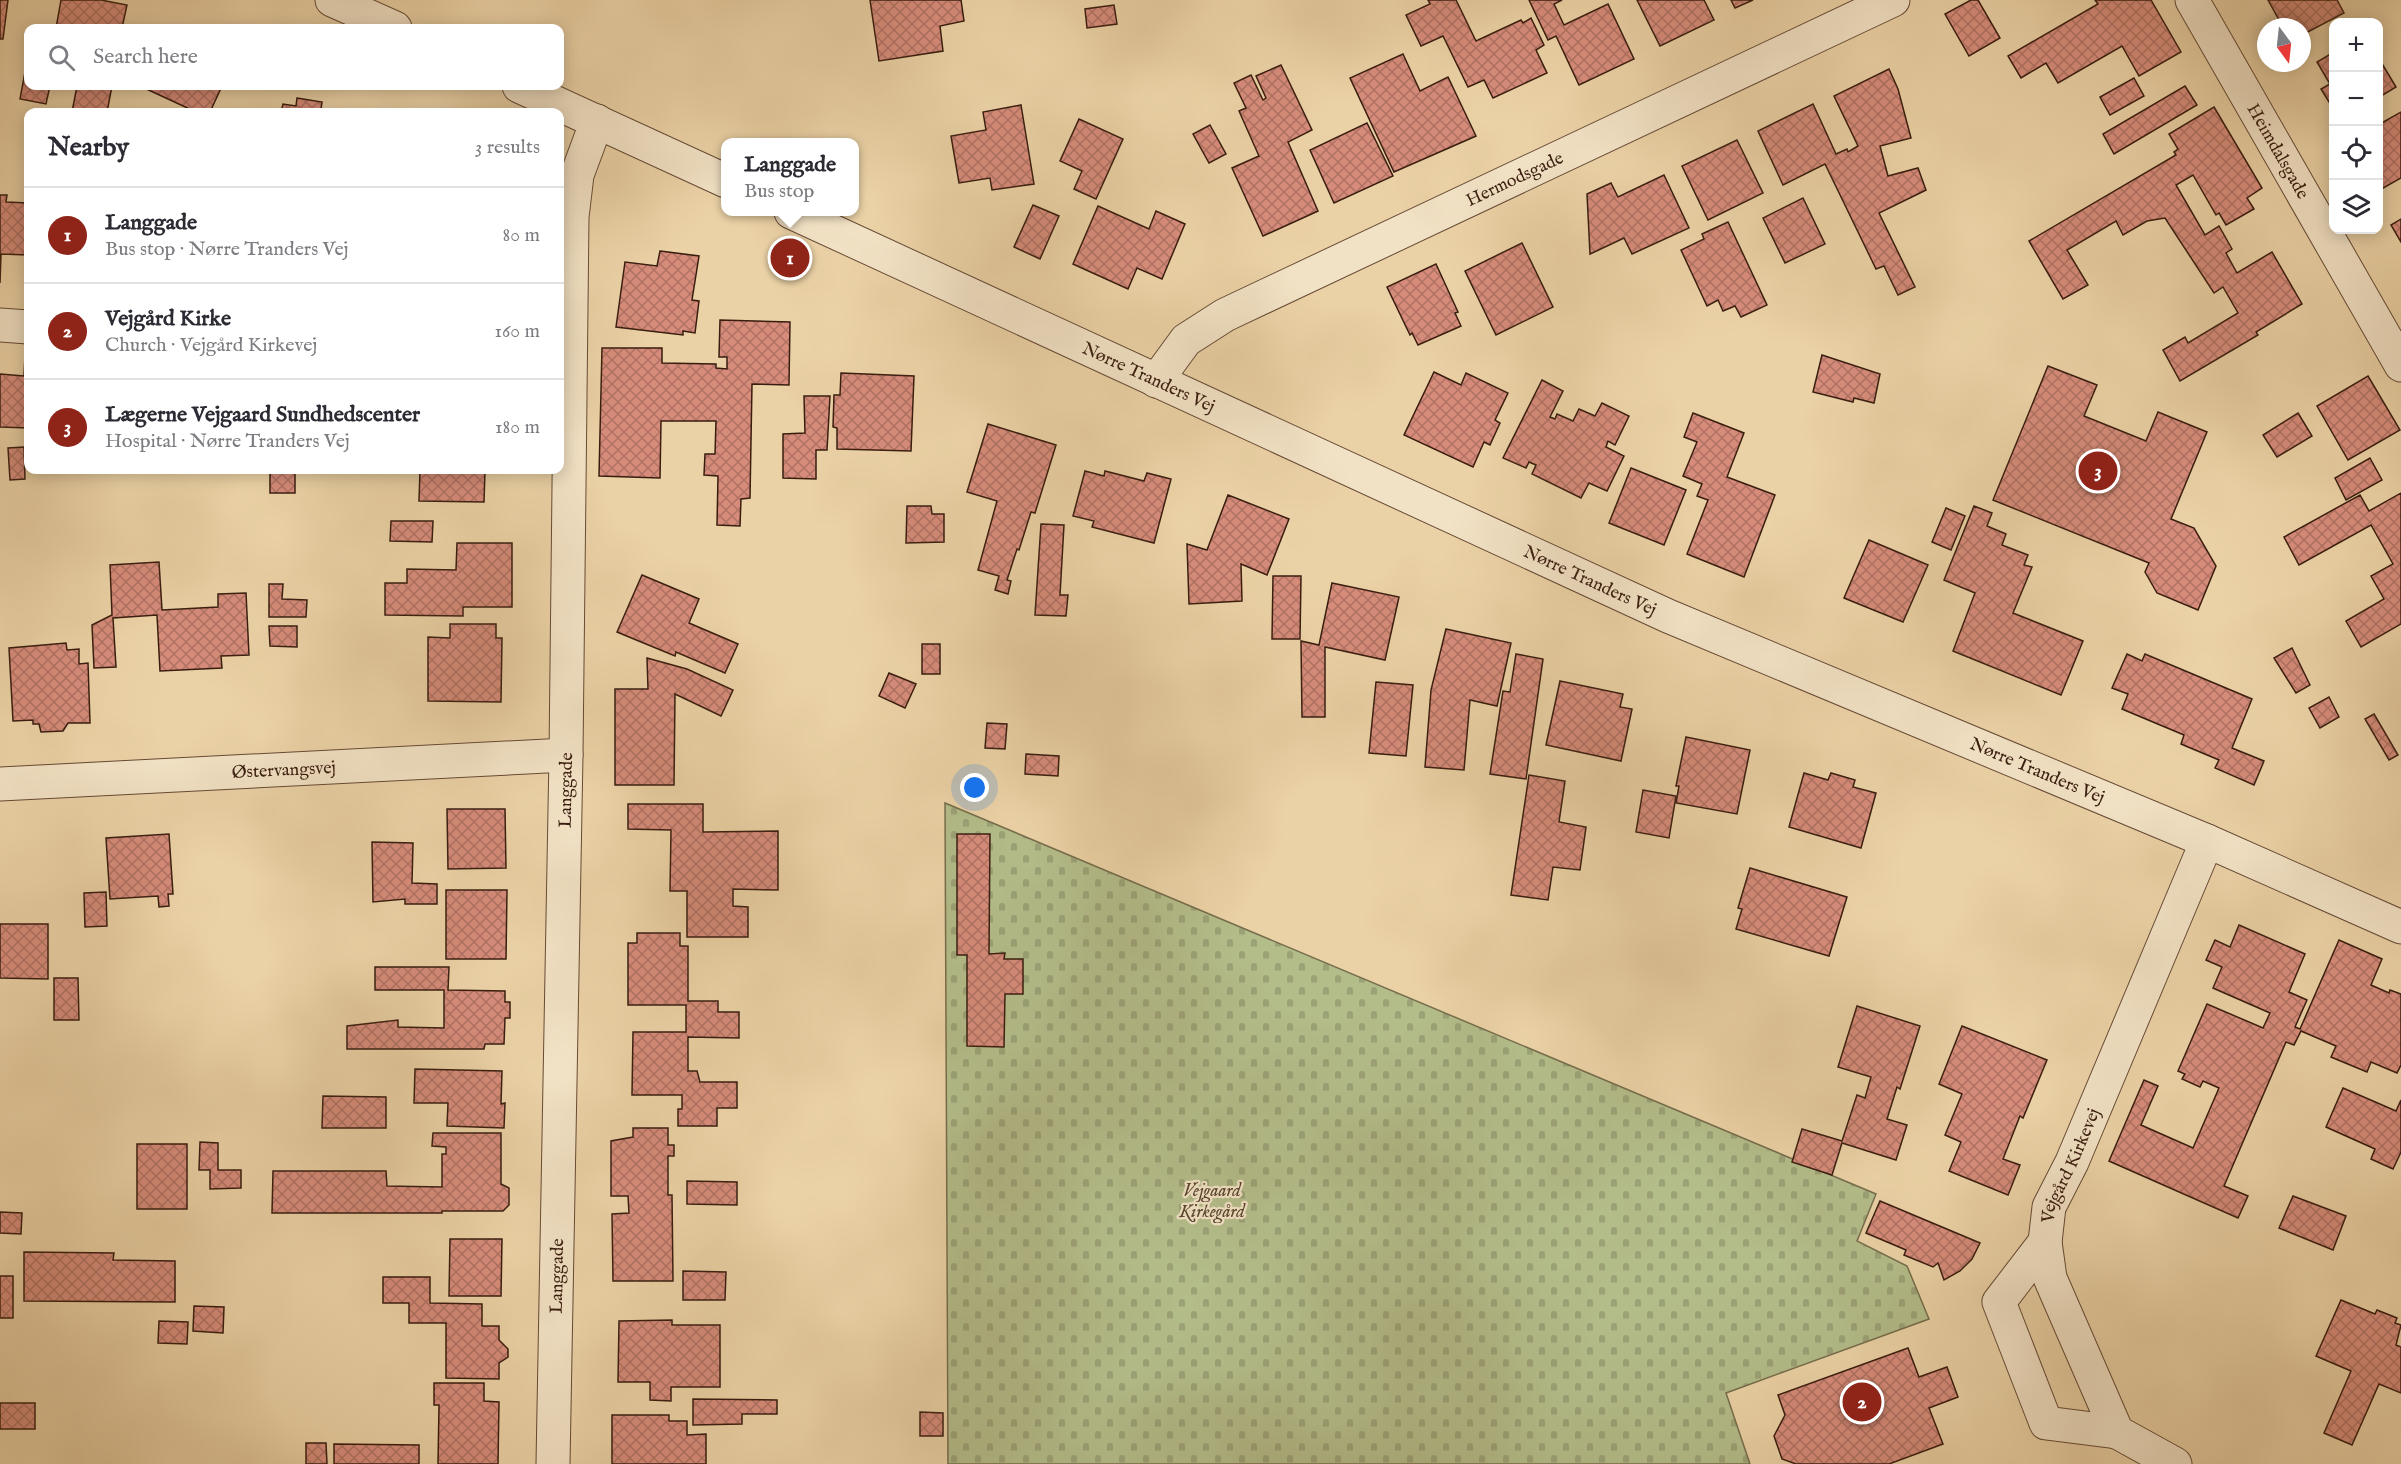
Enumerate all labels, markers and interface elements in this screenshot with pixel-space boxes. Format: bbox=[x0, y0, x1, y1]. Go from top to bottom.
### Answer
north arrow bbox=[2257, 18, 2311, 72]
map controls bbox=[2329, 18, 2383, 234]
button: + bbox=[2329, 18, 2383, 72]
search box bbox=[24, 24, 564, 90]
icon: search bbox=[45, 41, 78, 74]
text: Search here bbox=[93, 43, 198, 71]
button: − bbox=[2329, 72, 2383, 126]
street label: Heimdalsgade bbox=[2241, 100, 2314, 204]
button: locate bbox=[2329, 126, 2383, 180]
text: Nearby bbox=[48, 131, 129, 164]
text: 3 results bbox=[475, 135, 540, 160]
popup bbox=[721, 138, 859, 216]
street label: Hermodsgade bbox=[1463, 147, 1567, 213]
text: Langgade bbox=[744, 151, 836, 179]
text: Bus stop bbox=[744, 179, 814, 204]
button: layers bbox=[2329, 180, 2383, 234]
text: Langgade bbox=[105, 209, 197, 237]
text: 1 bbox=[64, 223, 71, 248]
text: 80 m bbox=[503, 223, 540, 248]
pin: 1 bbox=[770, 236, 810, 280]
text: Bus stop · Nørre Tranders Vej bbox=[105, 237, 349, 262]
text: Vejgård Kirke bbox=[105, 305, 231, 333]
text: 2 bbox=[63, 319, 72, 344]
text: 160 m bbox=[494, 319, 540, 344]
text: Church · Vejgård Kirkevej bbox=[105, 333, 317, 358]
street label: Nørre Tranders Vej bbox=[1078, 338, 1218, 419]
text: Lægerne Vejgaard Sundhedscenter bbox=[105, 401, 420, 429]
text: 3 bbox=[64, 415, 71, 440]
text: 180 m bbox=[495, 415, 540, 440]
text: Hospital · Nørre Tranders Vej bbox=[105, 429, 350, 454]
pin: 3 bbox=[2078, 448, 2118, 494]
street label: Nørre Tranders Vej bbox=[1519, 541, 1660, 622]
street label: Nørre Tranders Vej bbox=[1966, 733, 2108, 810]
street label: Langgade bbox=[555, 752, 579, 828]
street label: Østervangsvej bbox=[231, 757, 336, 785]
your location bbox=[960, 773, 989, 802]
street label: Vejgård Kirkevej bbox=[2037, 1105, 2106, 1225]
park label: Vejgaard Kirkegård bbox=[1178, 1180, 1246, 1224]
street label: Langgade bbox=[546, 1238, 570, 1314]
pin: 2 bbox=[1842, 1380, 1882, 1424]

